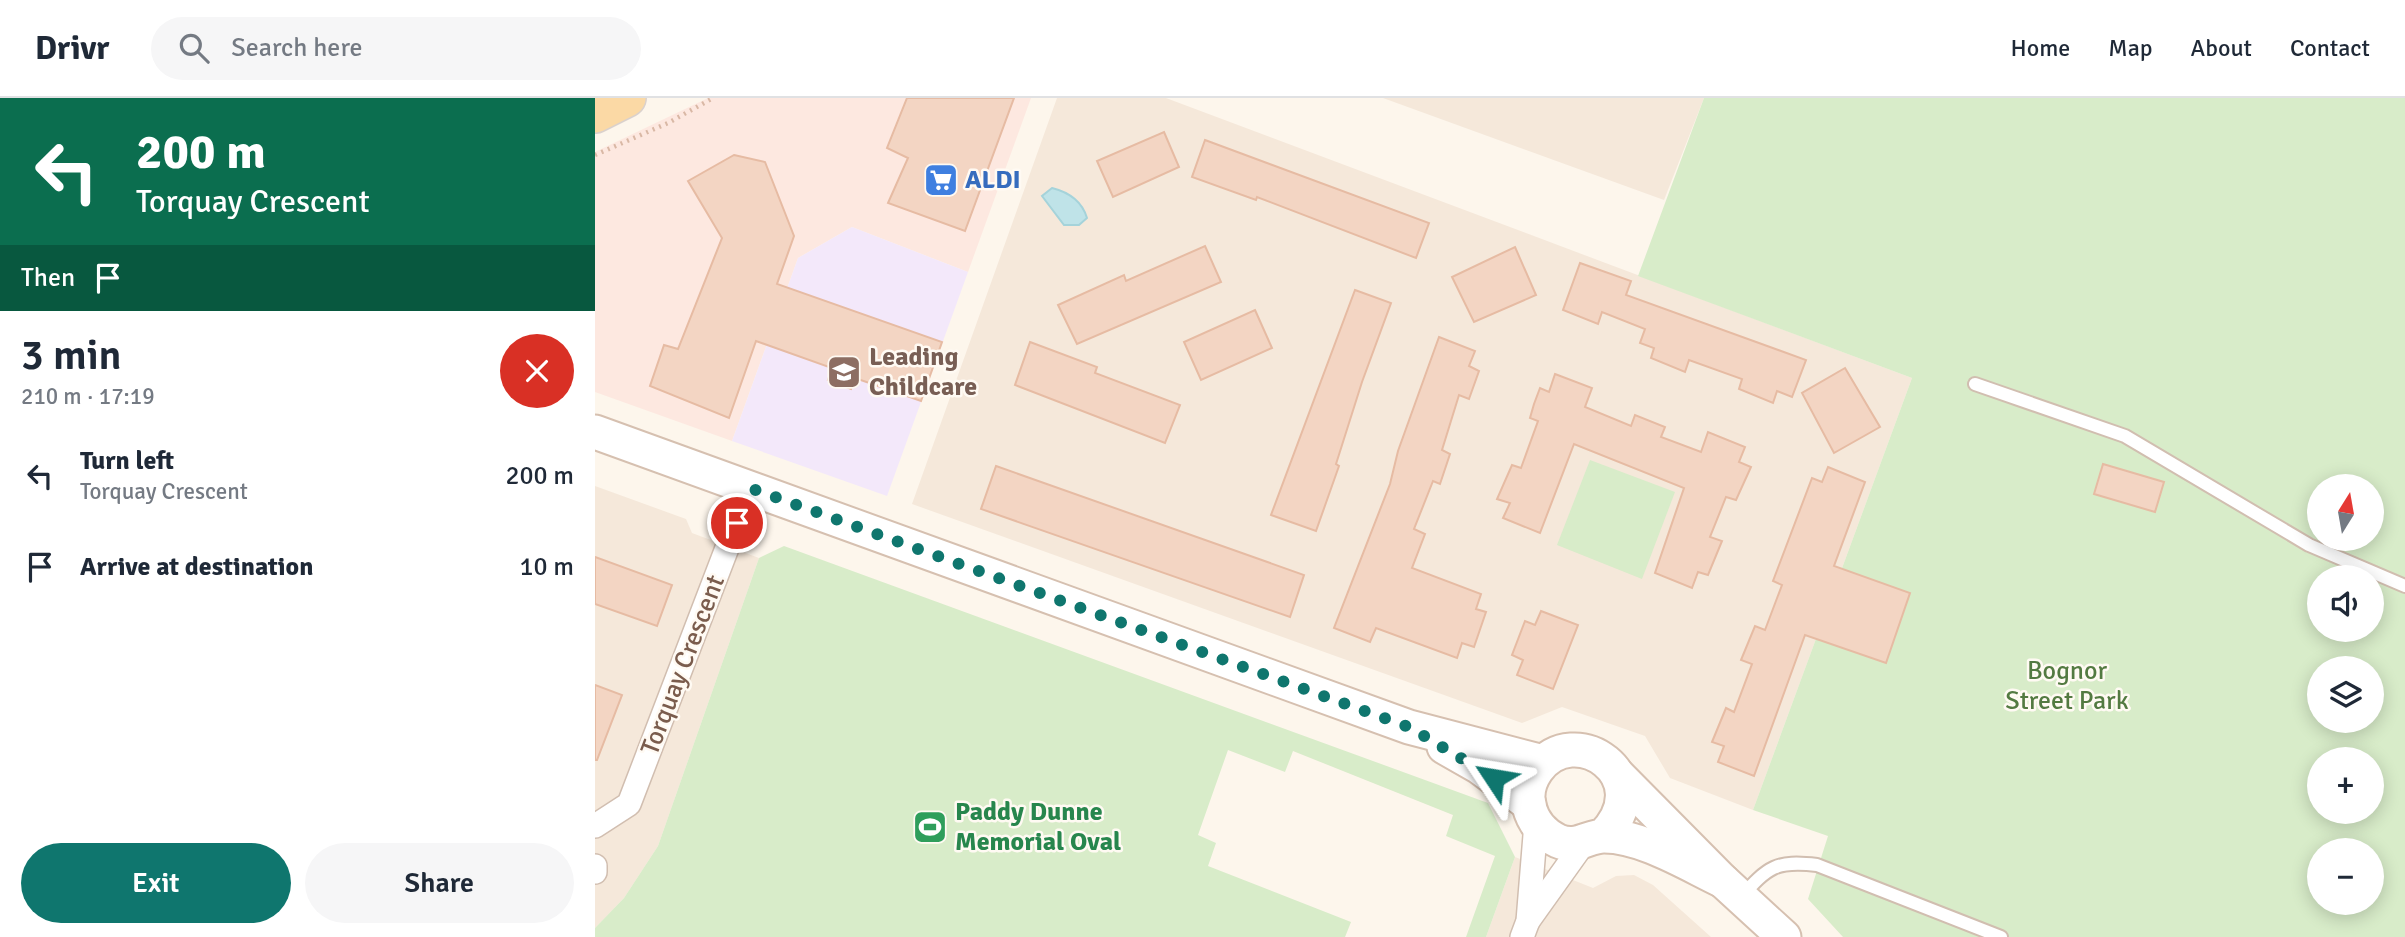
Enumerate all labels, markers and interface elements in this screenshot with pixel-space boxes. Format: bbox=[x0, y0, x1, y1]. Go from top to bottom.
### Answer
search box bbox=[151, 17, 641, 80]
text: Drivr bbox=[35, 28, 109, 69]
icon: search bbox=[175, 29, 213, 67]
text: Search here bbox=[231, 32, 362, 64]
text: Home bbox=[2010, 33, 2070, 63]
text: Map bbox=[2108, 33, 2153, 63]
text: About bbox=[2191, 33, 2252, 63]
text: Contact bbox=[2290, 33, 2370, 63]
text: 200 m bbox=[136, 122, 266, 182]
icon: left bbox=[21, 126, 112, 217]
supermarket icon: ALDI bbox=[922, 161, 960, 199]
place label: ALDI bbox=[965, 164, 1021, 196]
text: Torquay Crescent bbox=[136, 182, 370, 221]
icon: arrive bbox=[89, 259, 127, 297]
text: Then bbox=[21, 262, 75, 294]
text: 3 min bbox=[21, 330, 122, 381]
button: close bbox=[500, 334, 574, 408]
place label: Leading Childcare bbox=[869, 341, 977, 403]
school or university icon: Leading Childcare bbox=[825, 353, 863, 391]
text: 210 m · 17:19 bbox=[21, 382, 155, 411]
text: Turn left bbox=[80, 445, 174, 477]
icon: left bbox=[21, 457, 59, 495]
text: 200 m bbox=[505, 460, 574, 492]
north arrow bbox=[2307, 474, 2383, 551]
map controls bbox=[2307, 474, 2384, 915]
text: Torquay Crescent bbox=[80, 477, 248, 506]
pin bbox=[707, 493, 767, 553]
icon: arrive bbox=[718, 504, 756, 542]
icon: arrive bbox=[21, 548, 59, 586]
text: Arrive at destination bbox=[80, 551, 313, 583]
text: 10 m bbox=[519, 551, 574, 583]
button: sound bbox=[2307, 565, 2384, 642]
street label: Torquay Crescent bbox=[634, 571, 732, 759]
park label: Bognor Street Park bbox=[2005, 655, 2129, 717]
button: layers bbox=[2307, 656, 2384, 733]
position arrow bbox=[1457, 741, 1531, 815]
button: + bbox=[2307, 747, 2384, 824]
place label: Paddy Dunne Memorial Oval bbox=[955, 796, 1121, 858]
sports icon: Paddy Dunne Memorial Oval bbox=[911, 808, 949, 846]
button: − bbox=[2307, 838, 2384, 915]
button: Exit bbox=[21, 843, 291, 923]
button: Share bbox=[305, 843, 574, 923]

